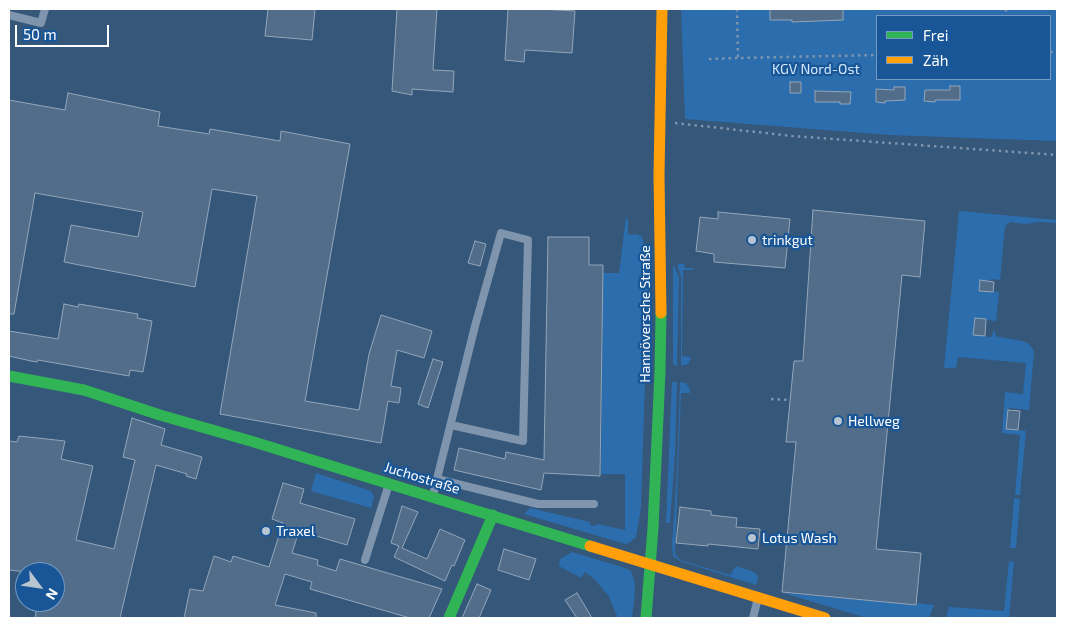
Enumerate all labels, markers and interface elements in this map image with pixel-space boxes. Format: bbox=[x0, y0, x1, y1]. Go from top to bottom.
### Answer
scale bar bbox=[18, 15, 111, 47]
legend bbox=[876, 15, 1051, 80]
text: 50 m bbox=[23, 25, 57, 43]
text: Frei bbox=[923, 26, 948, 44]
text: Zäh bbox=[923, 51, 948, 69]
park label: KGV Nord-Ost bbox=[772, 61, 860, 77]
place label: trinkgut bbox=[762, 232, 813, 248]
marker: trinkgut bbox=[746, 234, 758, 246]
street label: Hannöversche Straße bbox=[637, 245, 653, 383]
place label: Hellweg bbox=[848, 413, 900, 429]
marker: Hellweg bbox=[832, 415, 844, 427]
street label: Juchostraße bbox=[382, 459, 462, 497]
place label: Traxel bbox=[276, 523, 315, 539]
marker: Traxel bbox=[260, 525, 272, 537]
place label: Lotus Wash bbox=[762, 530, 837, 546]
marker: Lotus Wash bbox=[746, 532, 758, 544]
north arrow bbox=[15, 562, 65, 612]
text: N bbox=[43, 586, 62, 603]

